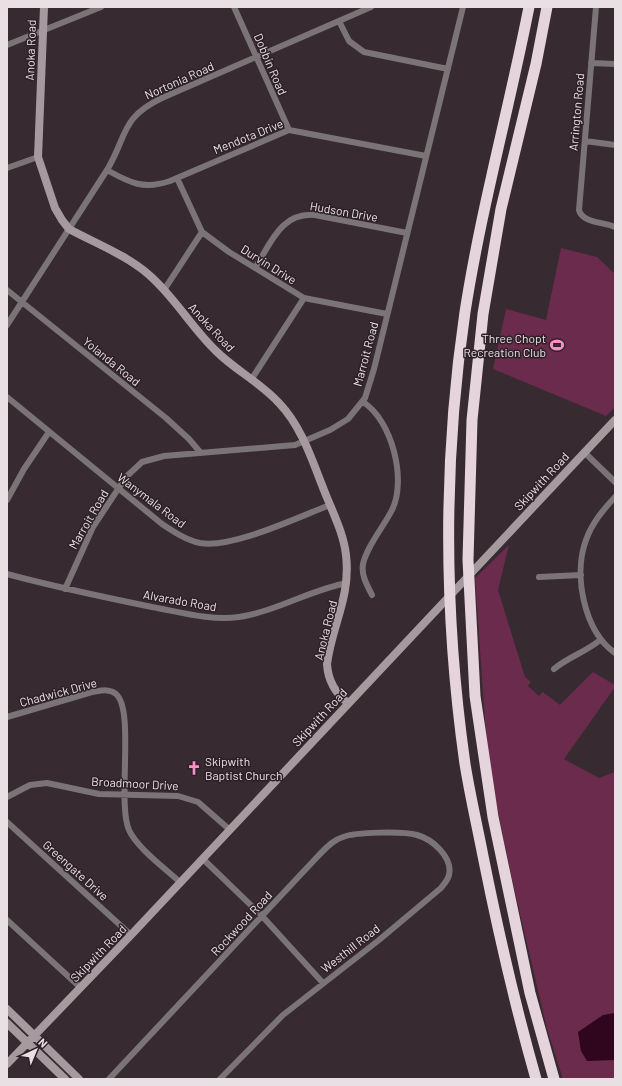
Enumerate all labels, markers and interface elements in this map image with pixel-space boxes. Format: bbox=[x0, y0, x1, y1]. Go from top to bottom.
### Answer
street label: Anoka Road bbox=[22, 19, 38, 81]
street label: Dobbin Road bbox=[252, 31, 290, 97]
street label: Nortonia Road bbox=[142, 58, 216, 102]
street label: Arrington Road bbox=[566, 72, 586, 152]
street label: Mendota Drive bbox=[211, 116, 285, 156]
street label: Hudson Drive bbox=[309, 198, 379, 224]
street label: Durvin Drive bbox=[239, 241, 299, 287]
street label: Anoka Road bbox=[186, 300, 238, 354]
street label: Marroit Road bbox=[350, 320, 380, 388]
place label: Three Chopt Recreation Club bbox=[463, 331, 546, 359]
street label: Yolanda Road bbox=[81, 334, 143, 388]
sports icon: Three Chopt Recreation Club bbox=[549, 337, 565, 353]
street label: Skipwith Road bbox=[511, 449, 571, 513]
street label: Wanymala Road bbox=[115, 470, 189, 530]
street label: Marroit Road bbox=[65, 487, 111, 551]
street label: Alvarado Road bbox=[142, 587, 218, 613]
street label: Anoka Road bbox=[311, 599, 339, 661]
street label: Chadwick Drive bbox=[18, 675, 98, 709]
street label: Skipwith Road bbox=[289, 685, 349, 749]
place label: Skipwith Baptist Church bbox=[205, 754, 282, 782]
church icon: Skipwith Baptist Church bbox=[186, 760, 202, 776]
street label: Broadmoor Drive bbox=[91, 774, 179, 792]
street label: Greengate Drive bbox=[40, 837, 112, 903]
street label: Rockwood Road bbox=[208, 888, 274, 958]
street label: Skipwith Road bbox=[67, 921, 129, 985]
street label: Westhill Road bbox=[318, 921, 382, 975]
north arrow bbox=[16, 1030, 56, 1070]
text: N bbox=[36, 1035, 50, 1050]

